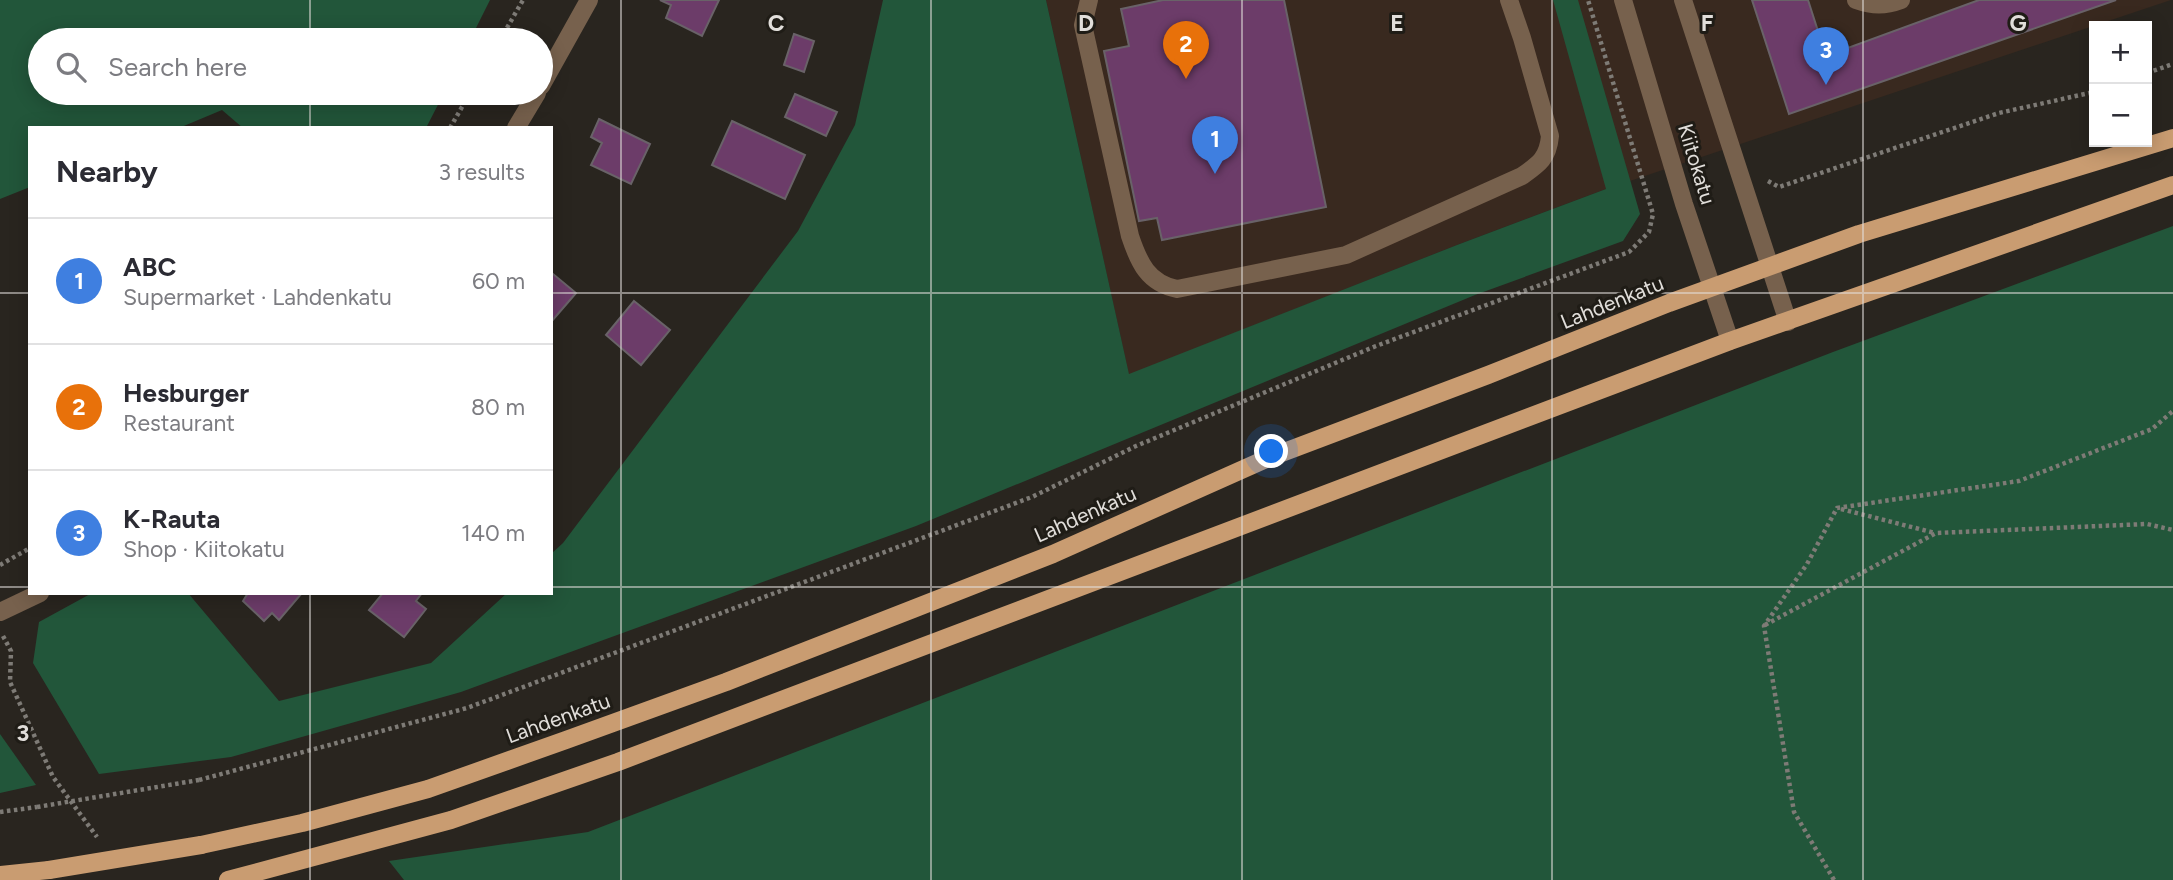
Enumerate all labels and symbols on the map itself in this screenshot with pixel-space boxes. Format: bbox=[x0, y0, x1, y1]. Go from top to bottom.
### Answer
text: C bbox=[768, 9, 785, 37]
text: D bbox=[1078, 9, 1094, 37]
text: E bbox=[1390, 9, 1404, 37]
text: F bbox=[1701, 9, 1714, 37]
text: G bbox=[2009, 9, 2027, 37]
pin: 2 bbox=[1163, 21, 1209, 79]
pin: 3 bbox=[1803, 27, 1849, 85]
pin: 1 bbox=[1192, 116, 1238, 174]
street label: Kiitokatu bbox=[1673, 121, 1721, 207]
street label: Lahdenkatu bbox=[1557, 270, 1667, 334]
your location bbox=[1254, 434, 1288, 468]
street label: Lahdenkatu bbox=[1030, 480, 1140, 548]
street label: Lahdenkatu bbox=[502, 688, 614, 748]
text: 3 bbox=[17, 719, 29, 747]

